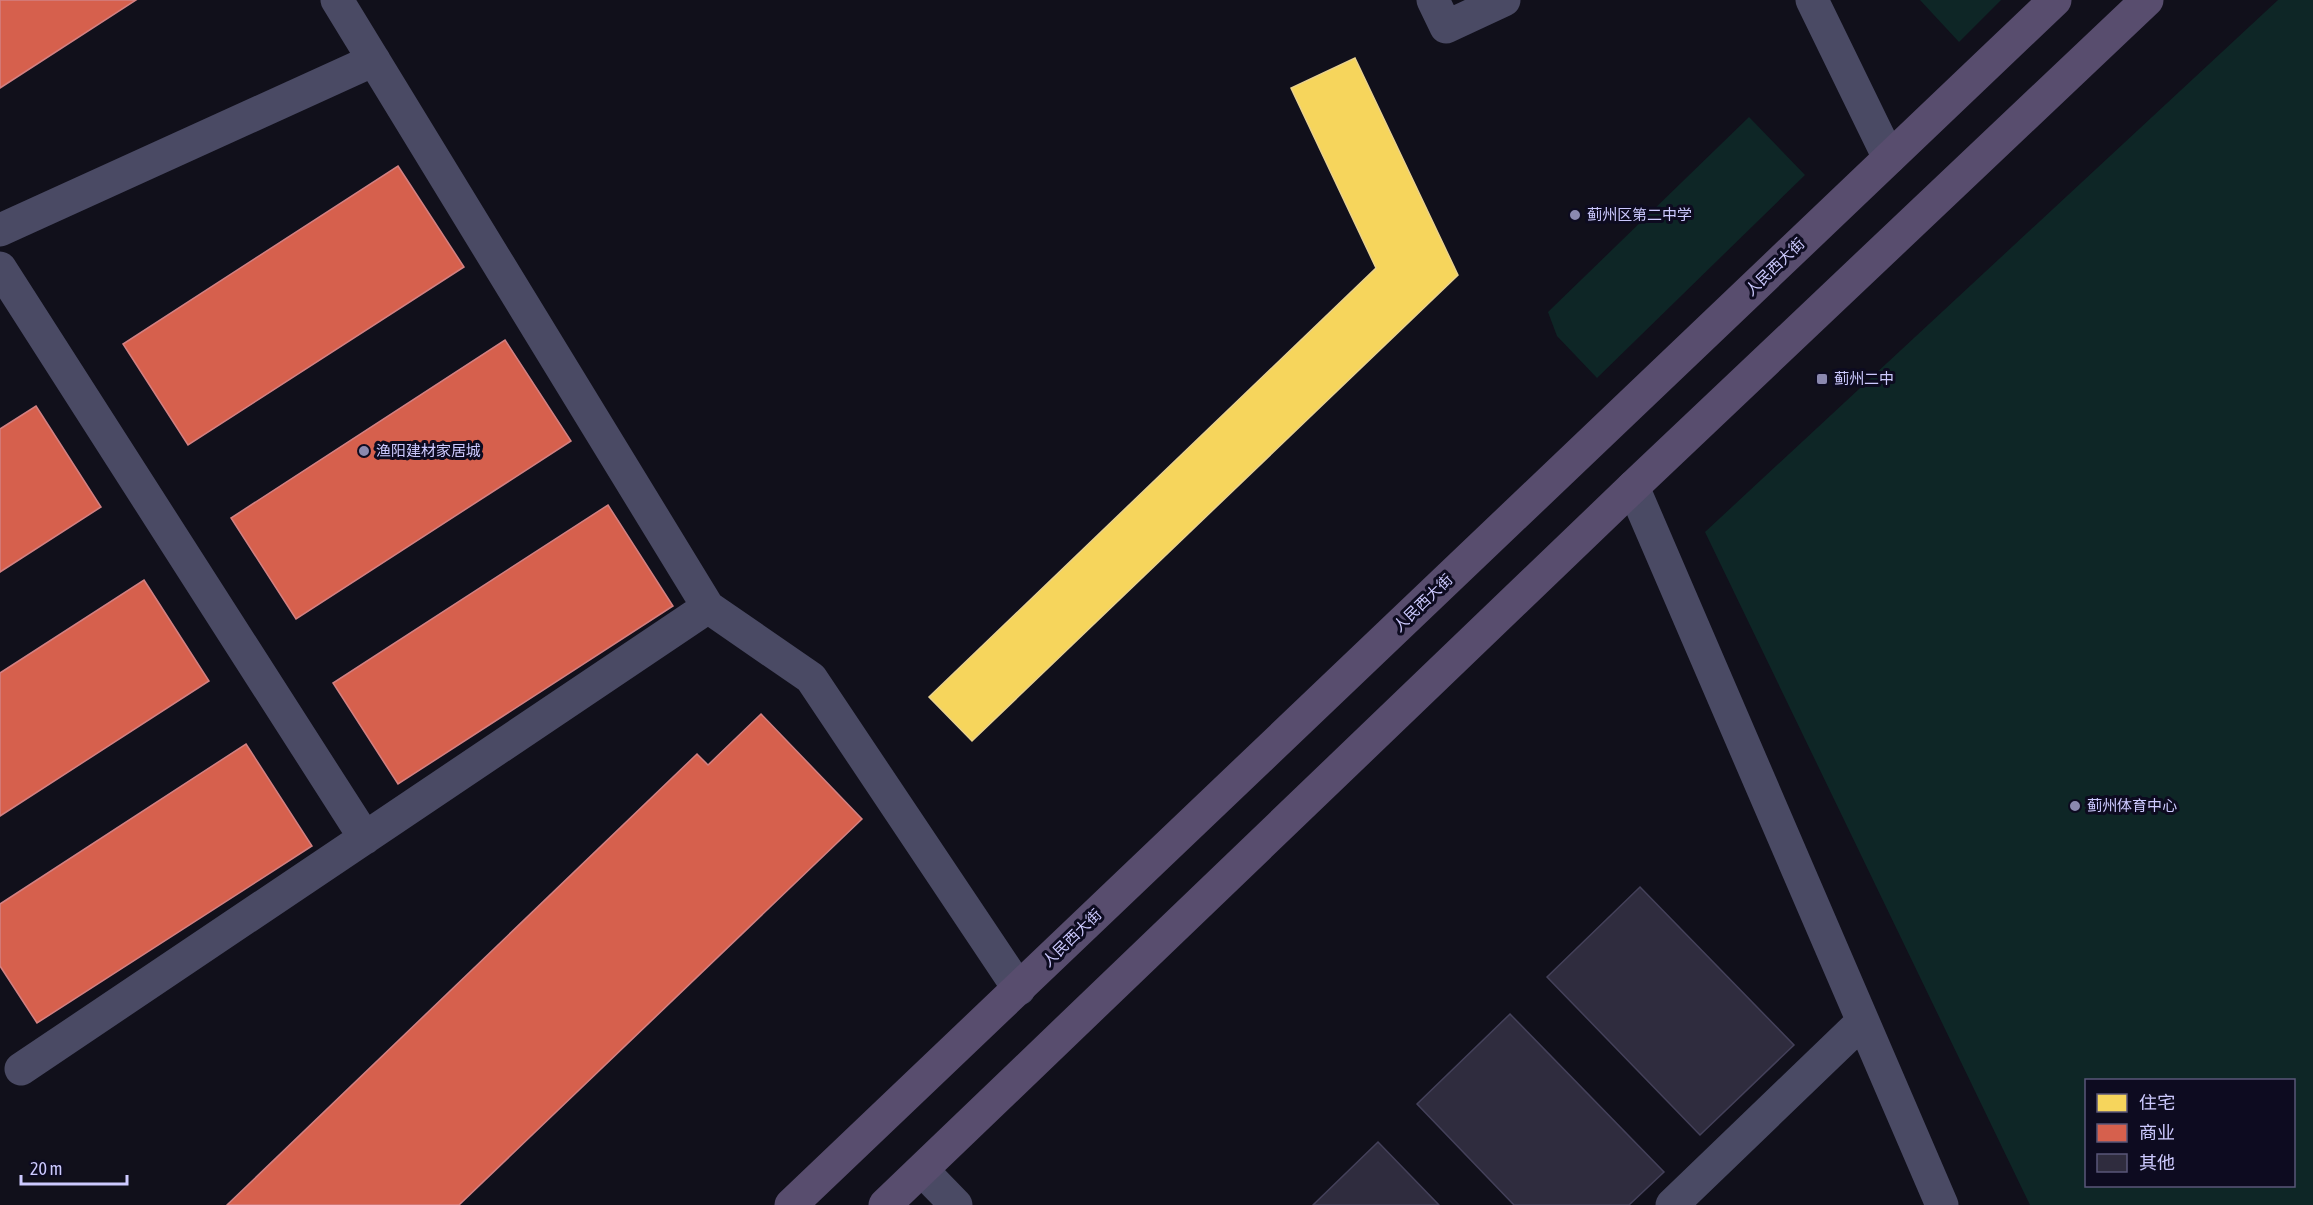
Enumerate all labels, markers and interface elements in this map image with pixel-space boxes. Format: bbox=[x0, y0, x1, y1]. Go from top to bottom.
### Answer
place label: 蓟州区第二中学 bbox=[1587, 206, 1692, 223]
marker: 蓟州区第二中学 bbox=[1568, 208, 1582, 222]
street label: 人民西大街 bbox=[1742, 234, 1808, 299]
place label: 蓟州二中 bbox=[1834, 370, 1894, 387]
marker: 蓟州二中 bbox=[1815, 372, 1829, 386]
place label: 渔阳建材家居城 bbox=[376, 442, 481, 459]
marker: 渔阳建材家居城 bbox=[357, 444, 371, 458]
street label: 人民西大街 bbox=[1390, 570, 1456, 635]
place label: 蓟州体育中心 bbox=[2087, 797, 2177, 814]
marker: 蓟州体育中心 bbox=[2068, 799, 2082, 813]
street label: 人民西大街 bbox=[1039, 905, 1105, 970]
legend bbox=[2085, 1079, 2295, 1187]
text: 住宅 bbox=[2139, 1092, 2175, 1113]
text: 商业 bbox=[2139, 1122, 2175, 1143]
scale bar bbox=[21, 1148, 128, 1186]
text: 其他 bbox=[2139, 1152, 2175, 1173]
text: 20 m bbox=[30, 1158, 62, 1179]

